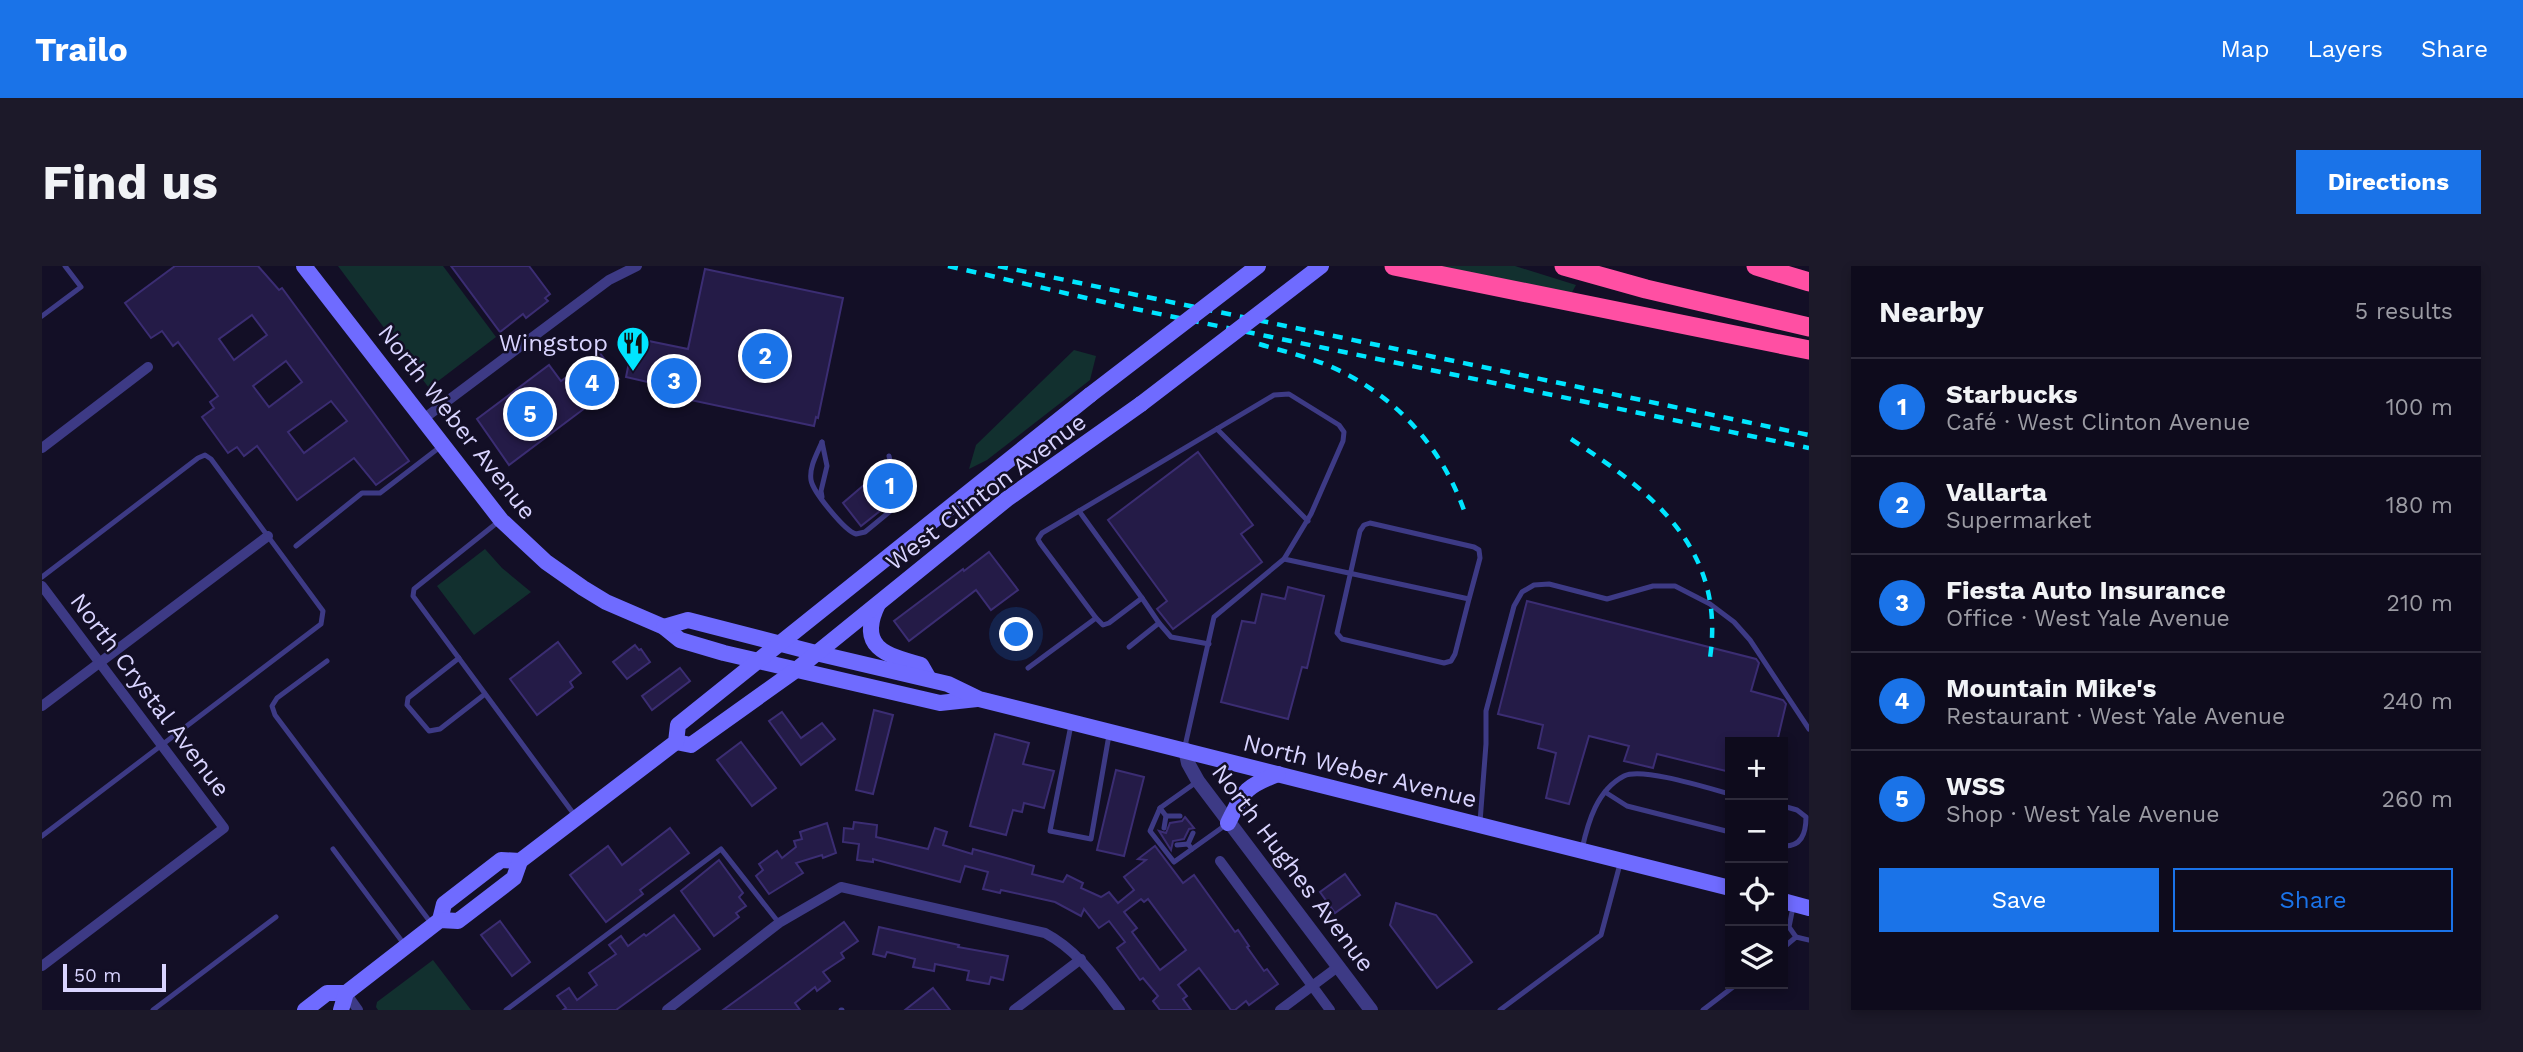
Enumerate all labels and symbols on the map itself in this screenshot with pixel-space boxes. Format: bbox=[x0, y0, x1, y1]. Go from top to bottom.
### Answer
street label: North Weber Avenue bbox=[372, 319, 542, 525]
restaurant icon: Wingstop bbox=[614, 324, 652, 373]
place label: Wingstop bbox=[499, 329, 608, 357]
pin: 2 bbox=[742, 330, 788, 382]
pin: 3 bbox=[651, 355, 697, 407]
pin: 4 bbox=[569, 357, 615, 409]
pin: 5 bbox=[507, 388, 553, 440]
street label: West Clinton Avenue bbox=[880, 408, 1092, 576]
pin: 1 bbox=[867, 460, 913, 512]
street label: North Crystal Avenue bbox=[64, 588, 236, 802]
your location bbox=[999, 617, 1033, 651]
street label: North Weber Avenue bbox=[1240, 728, 1480, 814]
street label: North Hughes Avenue bbox=[1206, 759, 1380, 977]
scale bar bbox=[63, 961, 166, 993]

